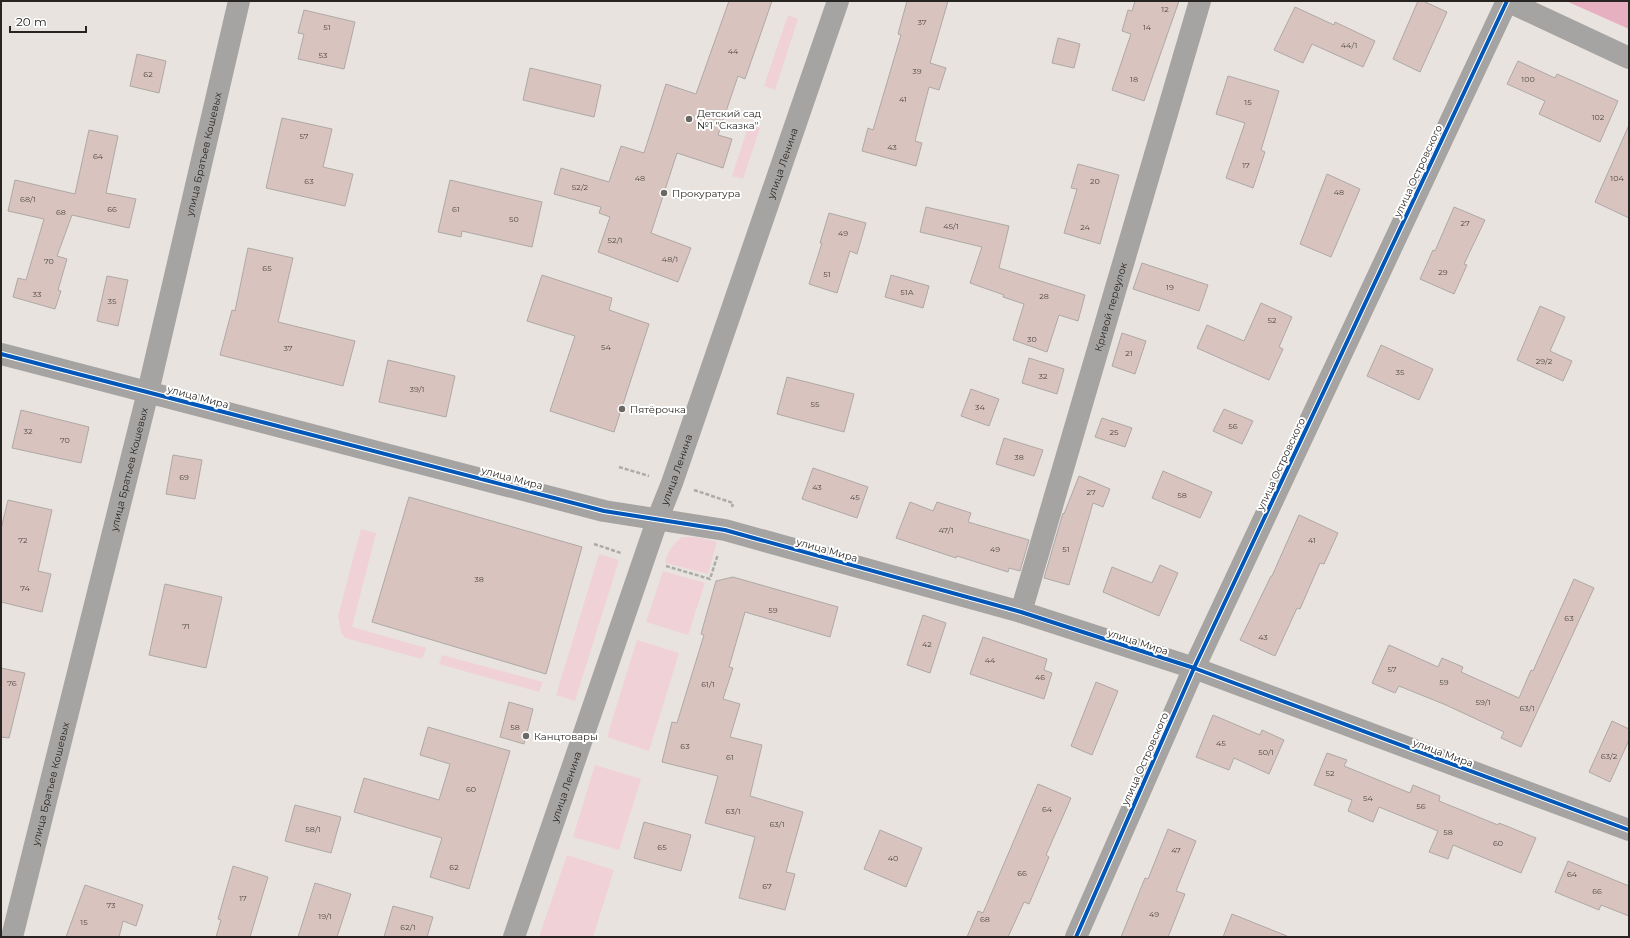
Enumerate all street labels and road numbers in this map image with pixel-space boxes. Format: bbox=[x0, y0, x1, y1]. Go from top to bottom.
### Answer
street label: улица Братьев Кошевых bbox=[182, 90, 224, 218]
street label: улица Островского bbox=[1390, 123, 1445, 220]
street label: улица Ленина bbox=[764, 126, 800, 201]
street label: Кривой переулок bbox=[1091, 260, 1130, 353]
street label: улица Мира bbox=[165, 382, 230, 411]
street label: улица Братьев Кошевых bbox=[107, 405, 151, 533]
street label: улица Островского bbox=[1253, 416, 1308, 513]
street label: улица Ленина bbox=[657, 432, 695, 508]
street label: улица Мира bbox=[479, 463, 544, 492]
street label: улица Мира bbox=[794, 535, 859, 565]
street label: улица Мира bbox=[1105, 626, 1170, 658]
street label: улица Островского bbox=[1118, 710, 1171, 808]
street label: улица Братьев Кошевых bbox=[28, 720, 72, 848]
street label: улица Мира bbox=[1410, 736, 1475, 770]
street label: улица Ленина bbox=[547, 749, 584, 825]

